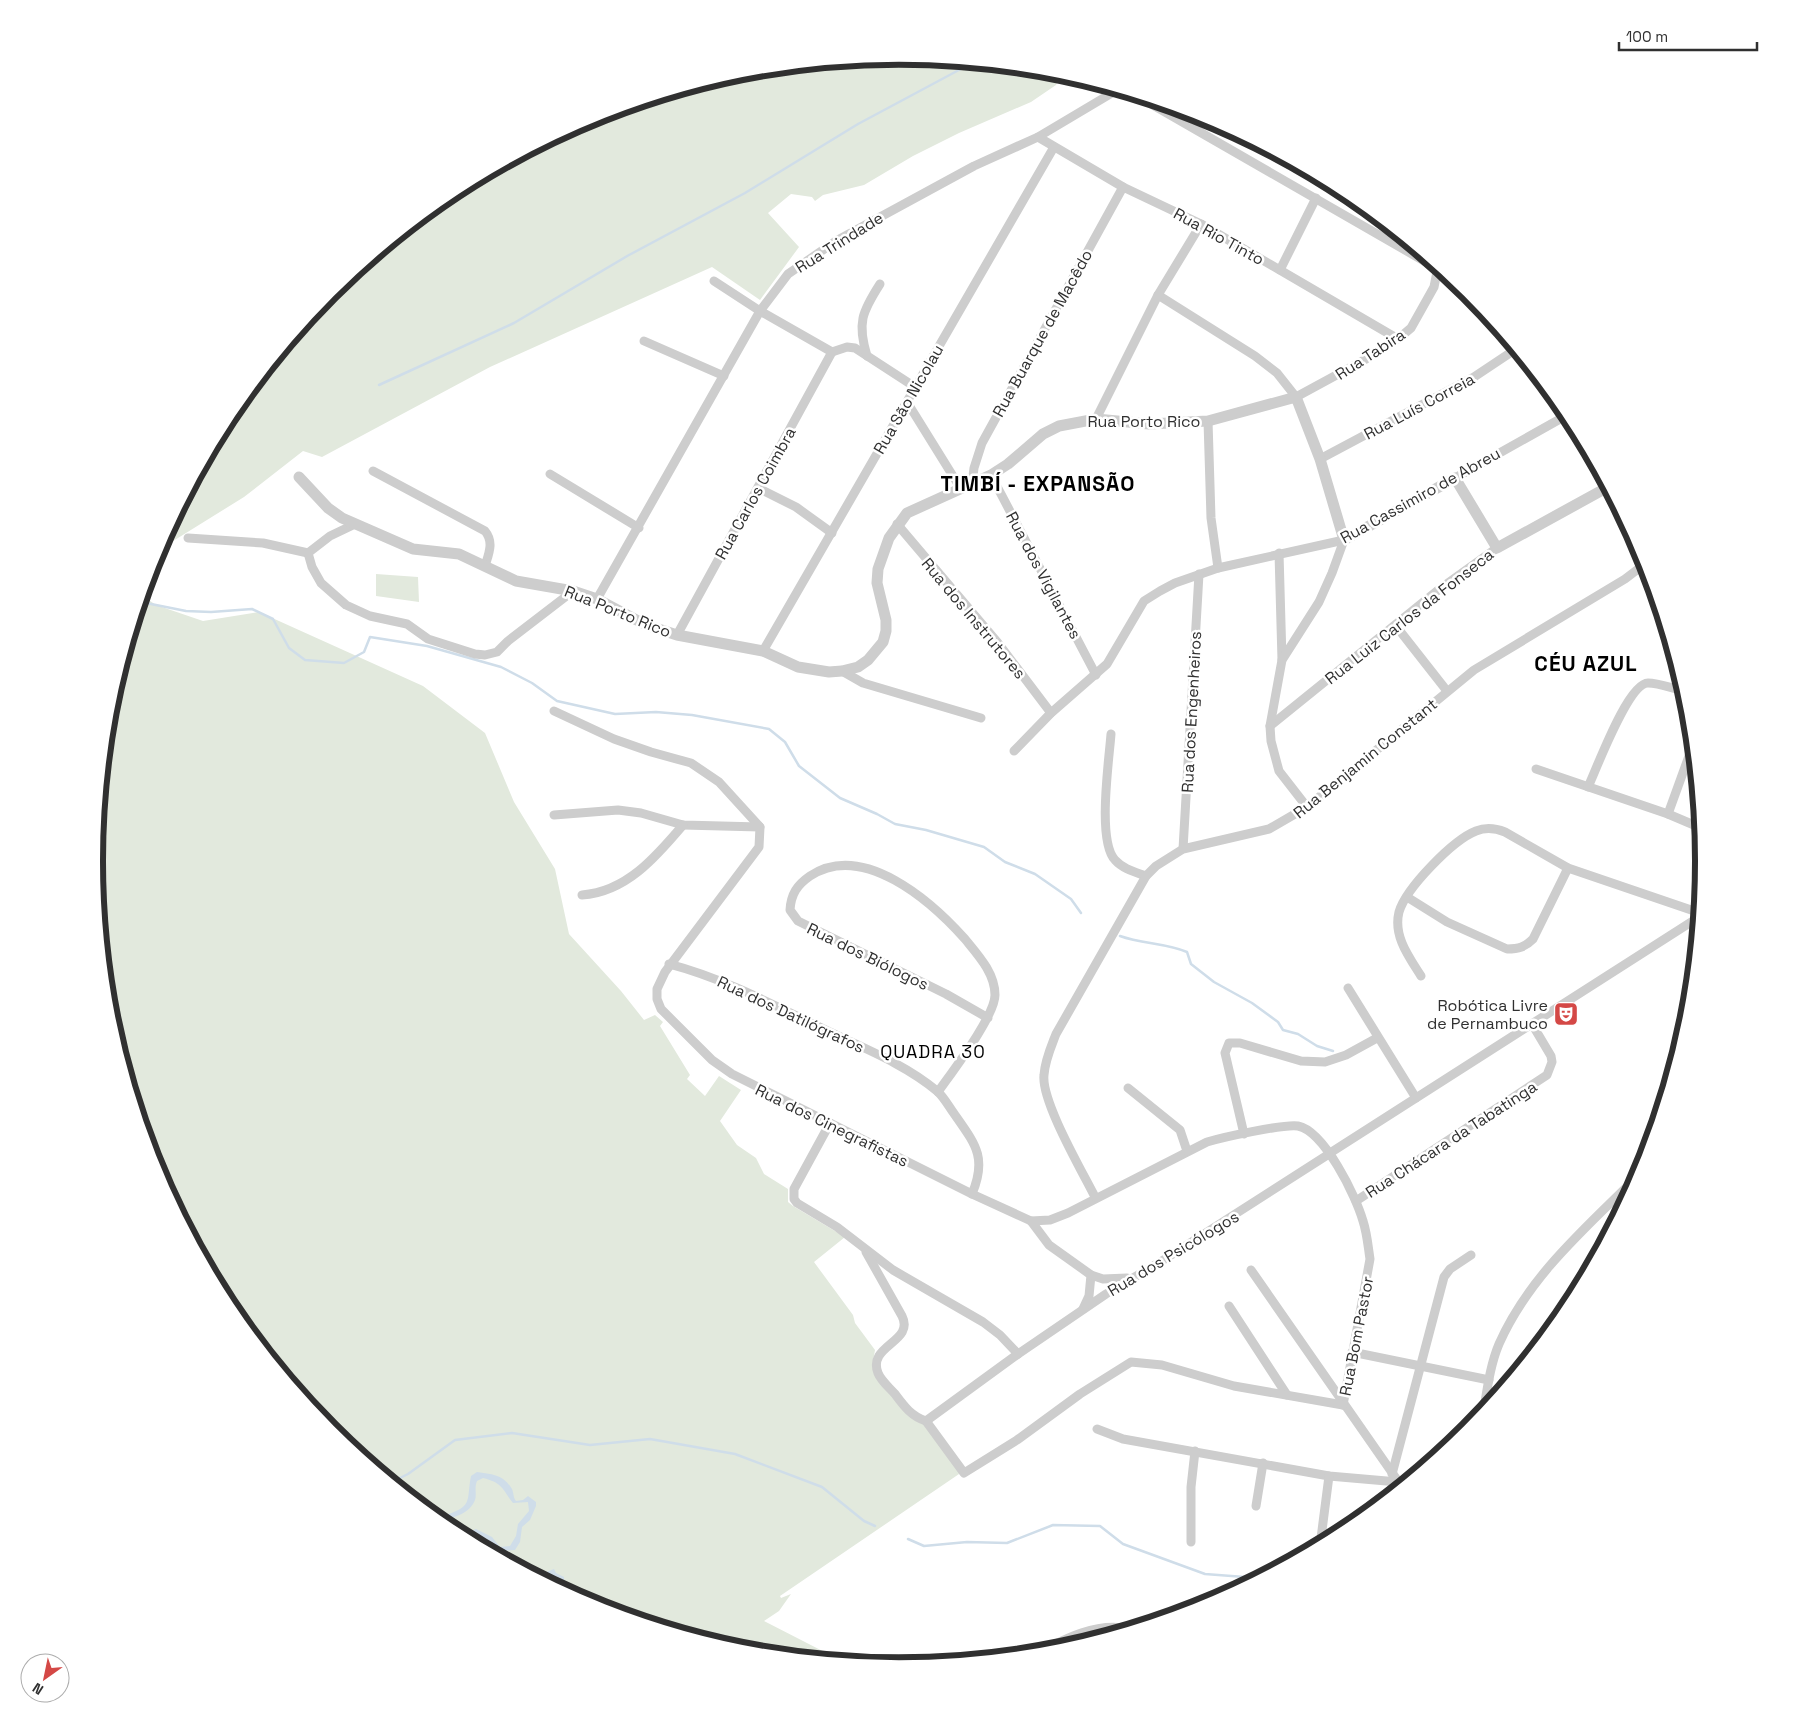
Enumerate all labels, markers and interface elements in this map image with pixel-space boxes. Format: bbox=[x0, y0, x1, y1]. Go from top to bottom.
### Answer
scale bar bbox=[1619, 20, 1756, 52]
text: 100 m bbox=[1626, 27, 1668, 46]
street label: Rua Rio Tinto bbox=[1170, 203, 1268, 270]
street label: Rua Trindade bbox=[791, 207, 887, 278]
street label: Rua Buarque de Macêdo bbox=[988, 246, 1097, 421]
street label: Rua Tabira bbox=[1331, 324, 1409, 385]
street label: Rua São Nicolau bbox=[869, 341, 948, 458]
street label: Rua Luís Correia bbox=[1360, 368, 1478, 445]
street label: Rua Porto Rico bbox=[1087, 411, 1201, 432]
street label: Rua Carlos Coimbra bbox=[710, 423, 801, 563]
street label: Rua Cassimiro de Abreu bbox=[1336, 443, 1504, 548]
district label: TIMBÍ - EXPANSÃO bbox=[941, 470, 1135, 497]
street label: Rua dos Vigilantes bbox=[1001, 508, 1086, 643]
street label: Rua Luiz Carlos da Fonseca bbox=[1321, 544, 1498, 689]
street label: Rua dos Instrutores bbox=[917, 553, 1030, 683]
street label: Rua Porto Rico bbox=[561, 581, 674, 642]
street label: Rua dos Engenheiros bbox=[1177, 631, 1206, 793]
district label: CÉU AZUL bbox=[1534, 650, 1638, 677]
street label: Rua Benjamin Constant bbox=[1289, 694, 1442, 823]
street label: Rua dos Biólogos bbox=[804, 918, 932, 995]
street label: Rua dos Datilógrafos bbox=[714, 971, 868, 1058]
place label: Robótica Livre de Pernambuco bbox=[1427, 995, 1548, 1034]
theatre icon: Robótica Livre de Pernambuco bbox=[1553, 1001, 1579, 1027]
district label: QUADRA 30 bbox=[880, 1040, 986, 1063]
street label: Rua Chácara da Tabatinga bbox=[1362, 1076, 1541, 1203]
street label: Rua dos Cinegrafistas bbox=[752, 1079, 912, 1172]
street label: Rua dos Psicólogos bbox=[1104, 1206, 1243, 1301]
street label: Rua Bom Pastor bbox=[1335, 1275, 1378, 1398]
north arrow bbox=[20, 1653, 70, 1703]
text: N bbox=[29, 1679, 47, 1699]

